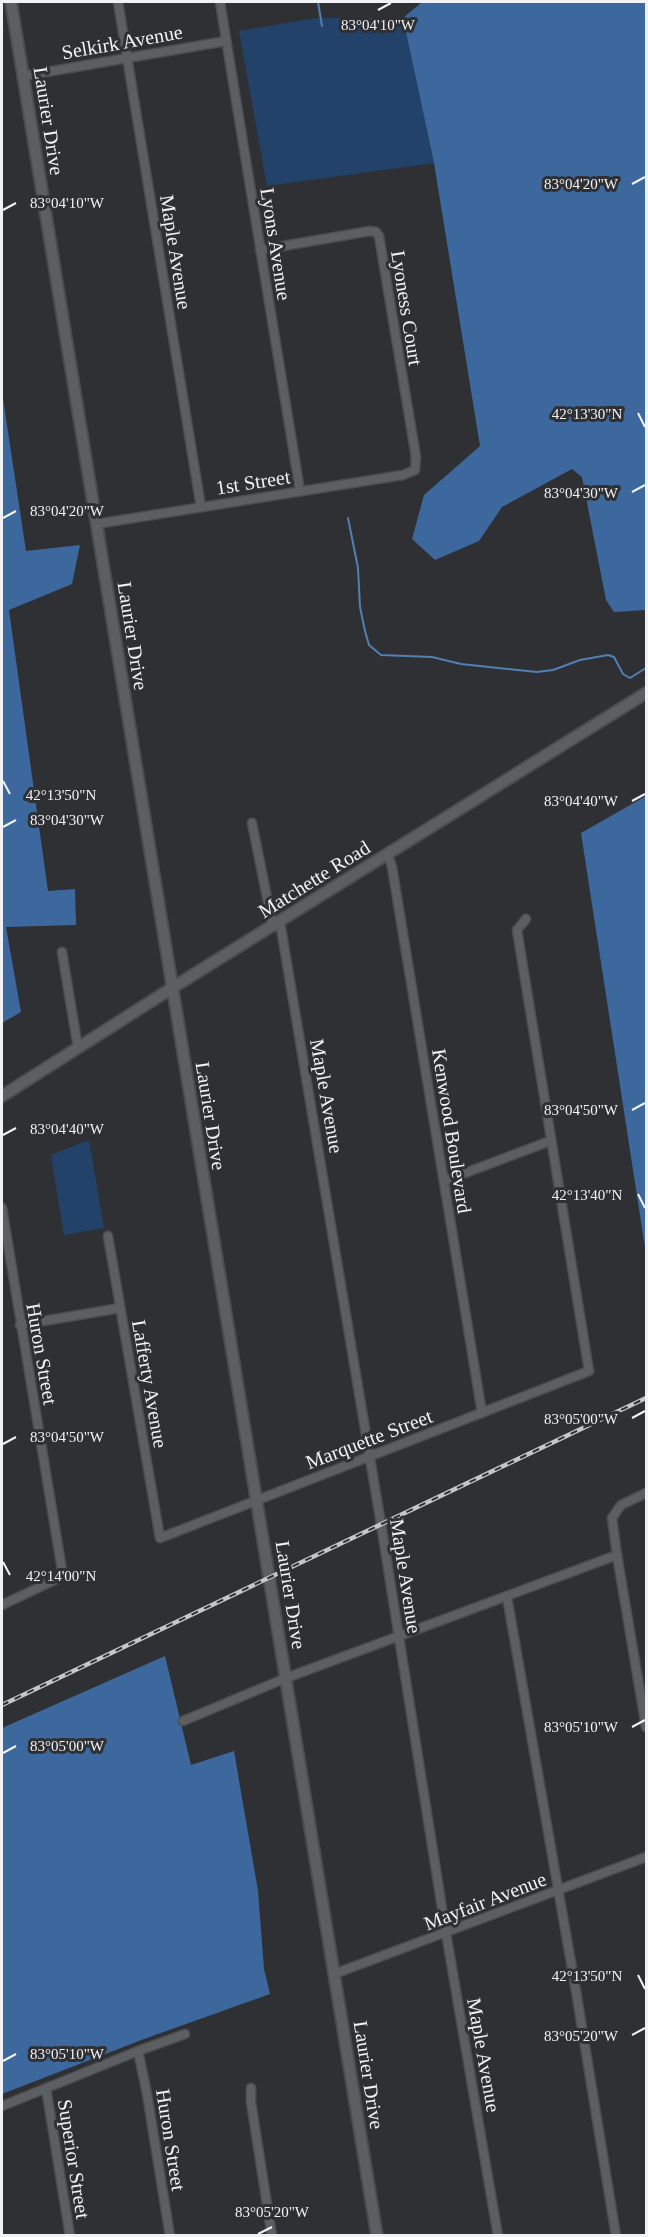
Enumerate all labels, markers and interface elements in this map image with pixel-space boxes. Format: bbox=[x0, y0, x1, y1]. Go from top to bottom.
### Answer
text: 83°04'10"W bbox=[341, 17, 416, 33]
street label: Selkirk Avenue bbox=[60, 21, 184, 63]
street label: Laurier Drive bbox=[30, 65, 68, 177]
text: 83°04'20"W bbox=[544, 176, 619, 192]
street label: Lyons Avenue bbox=[255, 186, 296, 302]
street label: Maple Avenue bbox=[155, 193, 196, 311]
text: 83°04'10"W bbox=[30, 195, 105, 211]
street label: Lyoness Court bbox=[386, 249, 427, 368]
text: 42°13'30"N bbox=[552, 406, 622, 422]
street label: 1st Street bbox=[214, 465, 292, 499]
text: 83°04'30"W bbox=[544, 485, 619, 501]
text: 83°04'20"W bbox=[30, 503, 105, 519]
street label: Laurier Drive bbox=[114, 580, 152, 692]
text: 42°13'50"N bbox=[26, 787, 96, 803]
text: 83°04'40"W bbox=[544, 793, 619, 809]
text: 83°04'30"W bbox=[30, 812, 105, 828]
street label: Matchette Road bbox=[254, 836, 374, 922]
street label: Maple Avenue bbox=[305, 1037, 348, 1155]
street label: Kenwood Boulevard bbox=[428, 1047, 476, 1215]
street label: Laurier Drive bbox=[192, 1060, 230, 1172]
text: 83°04'50"W bbox=[544, 1102, 619, 1118]
text: 83°04'40"W bbox=[30, 1121, 105, 1137]
text: 42°13'40"N bbox=[552, 1187, 622, 1203]
street label: Huron Street bbox=[22, 1301, 62, 1407]
street label: Lafferty Avenue bbox=[127, 1318, 172, 1450]
street label: Marquette Street bbox=[303, 1405, 436, 1474]
text: 83°05'00"W bbox=[544, 1411, 619, 1427]
text: 83°04'50"W bbox=[30, 1429, 105, 1445]
street label: Maple Avenue bbox=[385, 1517, 426, 1635]
street label: Laurier Drive bbox=[272, 1539, 310, 1651]
text: 42°14'00"N bbox=[26, 1568, 96, 1584]
text: 83°05'10"W bbox=[544, 1719, 619, 1735]
text: 83°05'00"W bbox=[30, 1738, 105, 1754]
street label: Mayfair Avenue bbox=[421, 1868, 550, 1935]
text: 42°13'50"N bbox=[552, 1968, 622, 1984]
street label: Maple Avenue bbox=[462, 1996, 505, 2114]
street label: Laurier Drive bbox=[350, 2019, 388, 2131]
text: 83°05'20"W bbox=[544, 2028, 619, 2044]
text: 83°05'10"W bbox=[30, 2046, 105, 2062]
street label: Huron Street bbox=[152, 2088, 190, 2193]
street label: Superior Street bbox=[53, 2098, 94, 2221]
text: 83°05'20"W bbox=[235, 2204, 310, 2220]

